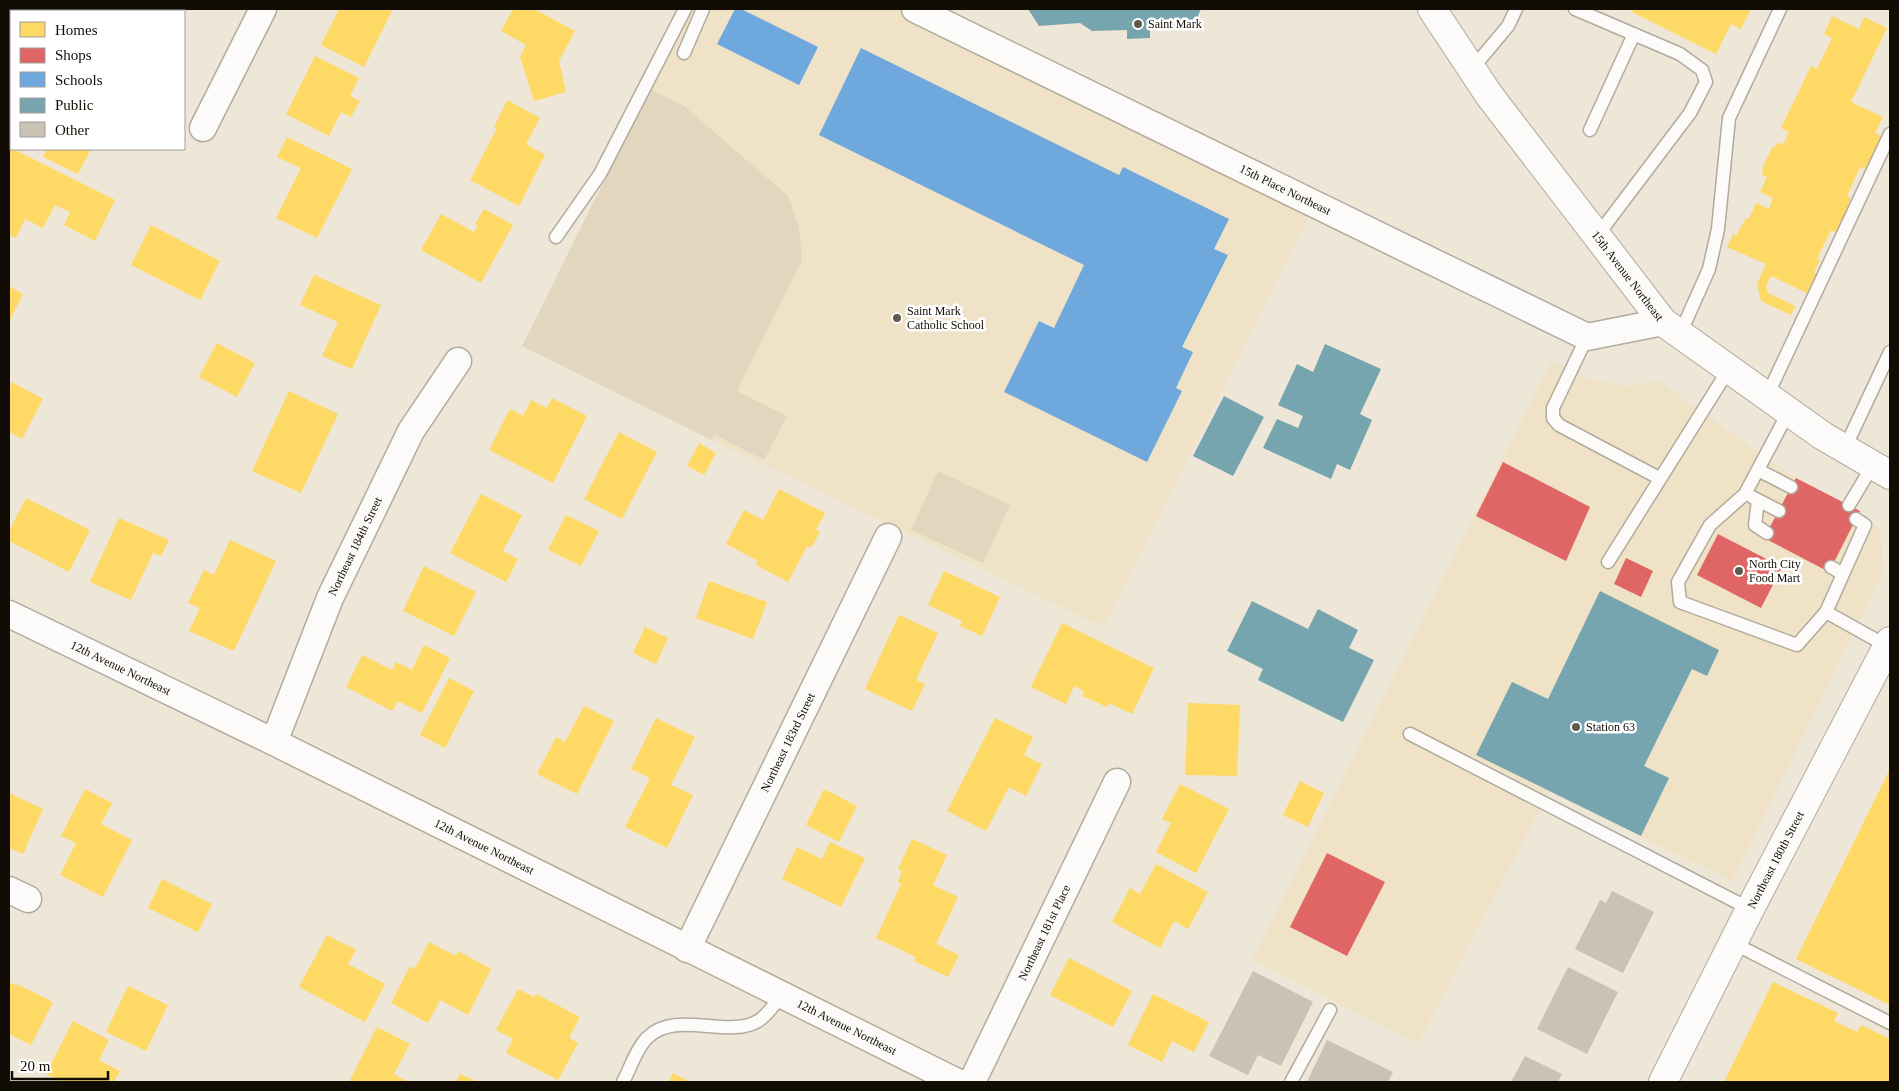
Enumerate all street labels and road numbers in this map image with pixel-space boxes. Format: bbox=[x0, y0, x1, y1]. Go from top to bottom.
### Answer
street label: 15th Place Northeast bbox=[1237, 161, 1334, 218]
street label: 15th Avenue Northeast bbox=[1589, 228, 1667, 324]
street label: Northeast 184th Street bbox=[325, 494, 385, 598]
street label: 12th Avenue Northeast bbox=[68, 638, 174, 698]
street label: Northeast 183rd Street bbox=[758, 690, 818, 794]
street label: Northeast 180th Street bbox=[1744, 808, 1807, 911]
street label: 12th Avenue Northeast bbox=[432, 816, 537, 878]
street label: Northeast 181st Place bbox=[1015, 882, 1073, 983]
street label: 12th Avenue Northeast bbox=[794, 996, 900, 1058]

